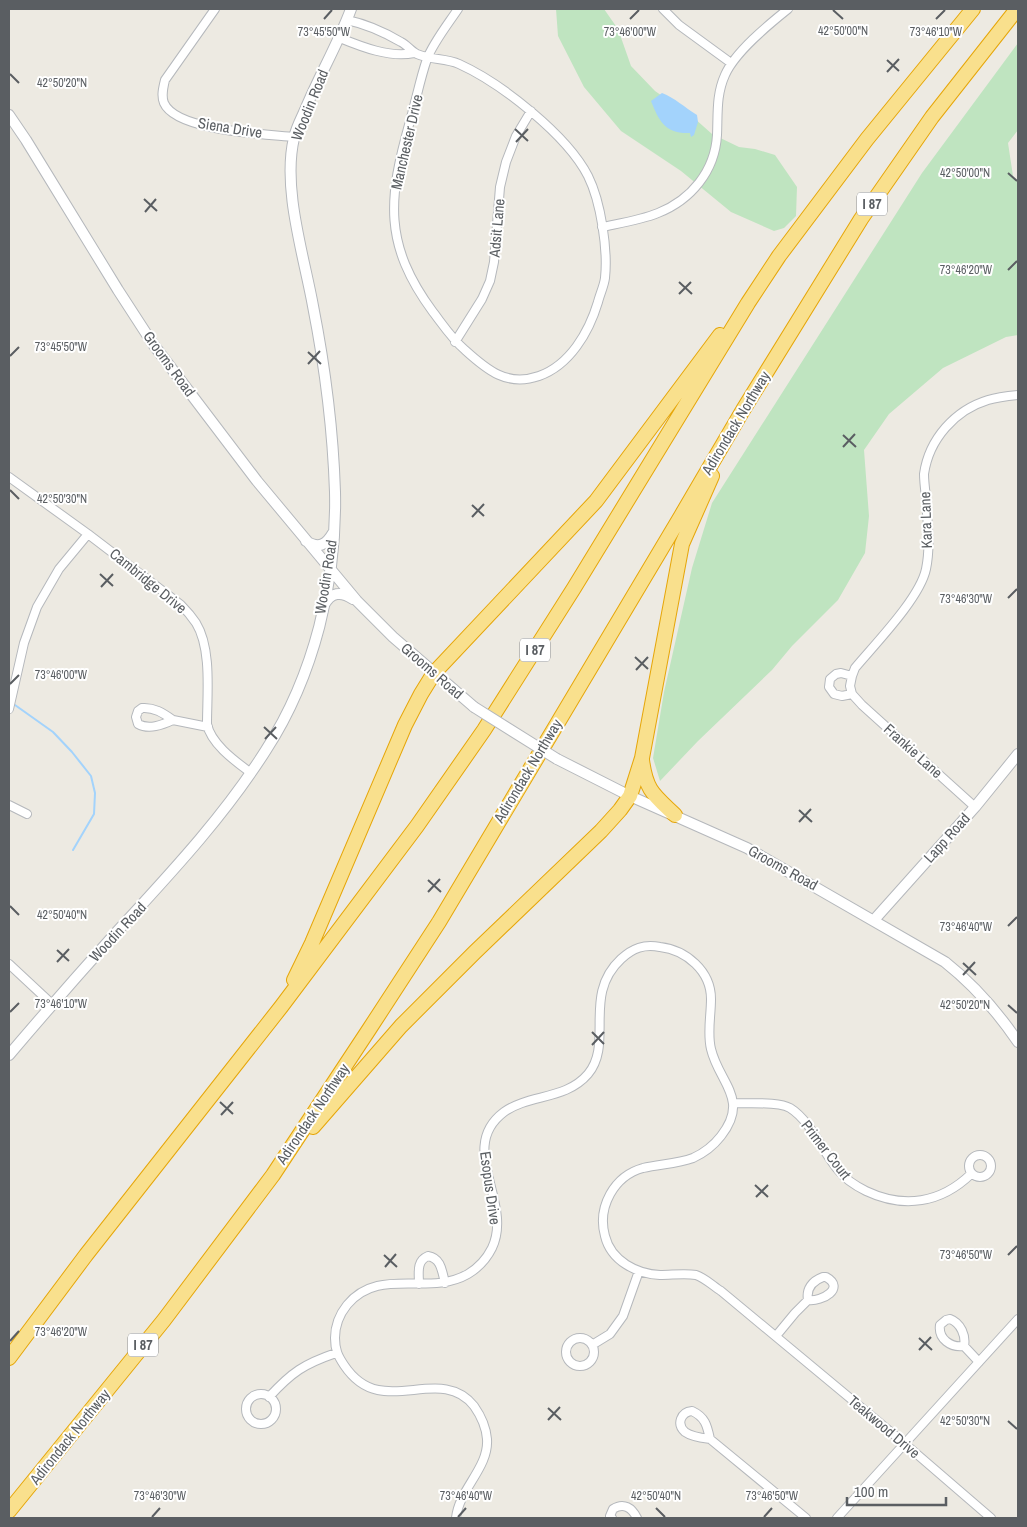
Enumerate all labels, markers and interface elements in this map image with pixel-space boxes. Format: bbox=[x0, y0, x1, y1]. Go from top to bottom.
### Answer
text: 42°50'00"N bbox=[818, 23, 868, 39]
text: 73°45'50"W bbox=[298, 24, 351, 40]
text: 73°46'00"W bbox=[604, 24, 657, 40]
text: 73°46'10"W bbox=[910, 24, 963, 40]
street label: Woodin Road bbox=[286, 66, 333, 144]
text: 42°50'20"N bbox=[37, 75, 87, 91]
street label: Manchester Drive bbox=[385, 92, 428, 192]
street label: Siena Drive bbox=[196, 112, 264, 143]
text: 42°50'00"N bbox=[940, 165, 990, 181]
road number: I 87 bbox=[857, 192, 887, 215]
street label: Adsit Lane bbox=[483, 198, 510, 259]
text: 73°46'20"W bbox=[940, 262, 993, 278]
street label: Grooms Road bbox=[138, 327, 200, 401]
text: 73°45'50"W bbox=[35, 339, 88, 355]
street label: Adirondack Northway bbox=[696, 366, 775, 479]
text: 42°50'30"N bbox=[37, 491, 87, 507]
street label: Kara Lane bbox=[914, 491, 937, 549]
street label: Woodin Road bbox=[309, 538, 342, 616]
street label: Cambridge Drive bbox=[105, 543, 191, 618]
text: 73°46'30"W bbox=[940, 591, 993, 607]
street label: Grooms Road bbox=[397, 638, 468, 704]
road number: I 87 bbox=[520, 638, 550, 662]
text: 73°46'00"W bbox=[35, 667, 88, 683]
street label: Adirondack Northway bbox=[488, 714, 567, 827]
street label: Frankie Lane bbox=[879, 719, 947, 783]
street label: Lapp Road bbox=[919, 808, 975, 867]
street label: Grooms Road bbox=[745, 840, 822, 895]
street label: Woodin Road bbox=[84, 897, 151, 966]
text: 42°50'40"N bbox=[37, 907, 87, 923]
text: 73°46'40"W bbox=[940, 919, 993, 935]
text: 73°46'10"W bbox=[35, 996, 88, 1012]
text: 42°50'20"N bbox=[940, 997, 990, 1013]
street label: Adirondack Northway bbox=[270, 1058, 355, 1169]
street label: Primer Court bbox=[796, 1115, 857, 1184]
street label: Esopus Drive bbox=[475, 1150, 506, 1226]
text: 73°46'50"W bbox=[940, 1247, 993, 1263]
text: 73°46'20"W bbox=[35, 1324, 88, 1340]
road number: I 87 bbox=[128, 1334, 158, 1356]
street label: Adirondack Northway bbox=[24, 1384, 115, 1490]
street label: Teakwood Drive bbox=[844, 1390, 925, 1463]
text: 42°50'30"N bbox=[940, 1413, 990, 1429]
scale bar bbox=[847, 1474, 946, 1506]
text: 100 m bbox=[854, 1481, 888, 1502]
text: 73°46'30"W bbox=[134, 1488, 187, 1504]
text: 73°46'40"W bbox=[440, 1488, 493, 1504]
text: 42°50'40"N bbox=[631, 1488, 681, 1504]
text: 73°46'50"W bbox=[746, 1488, 799, 1504]

